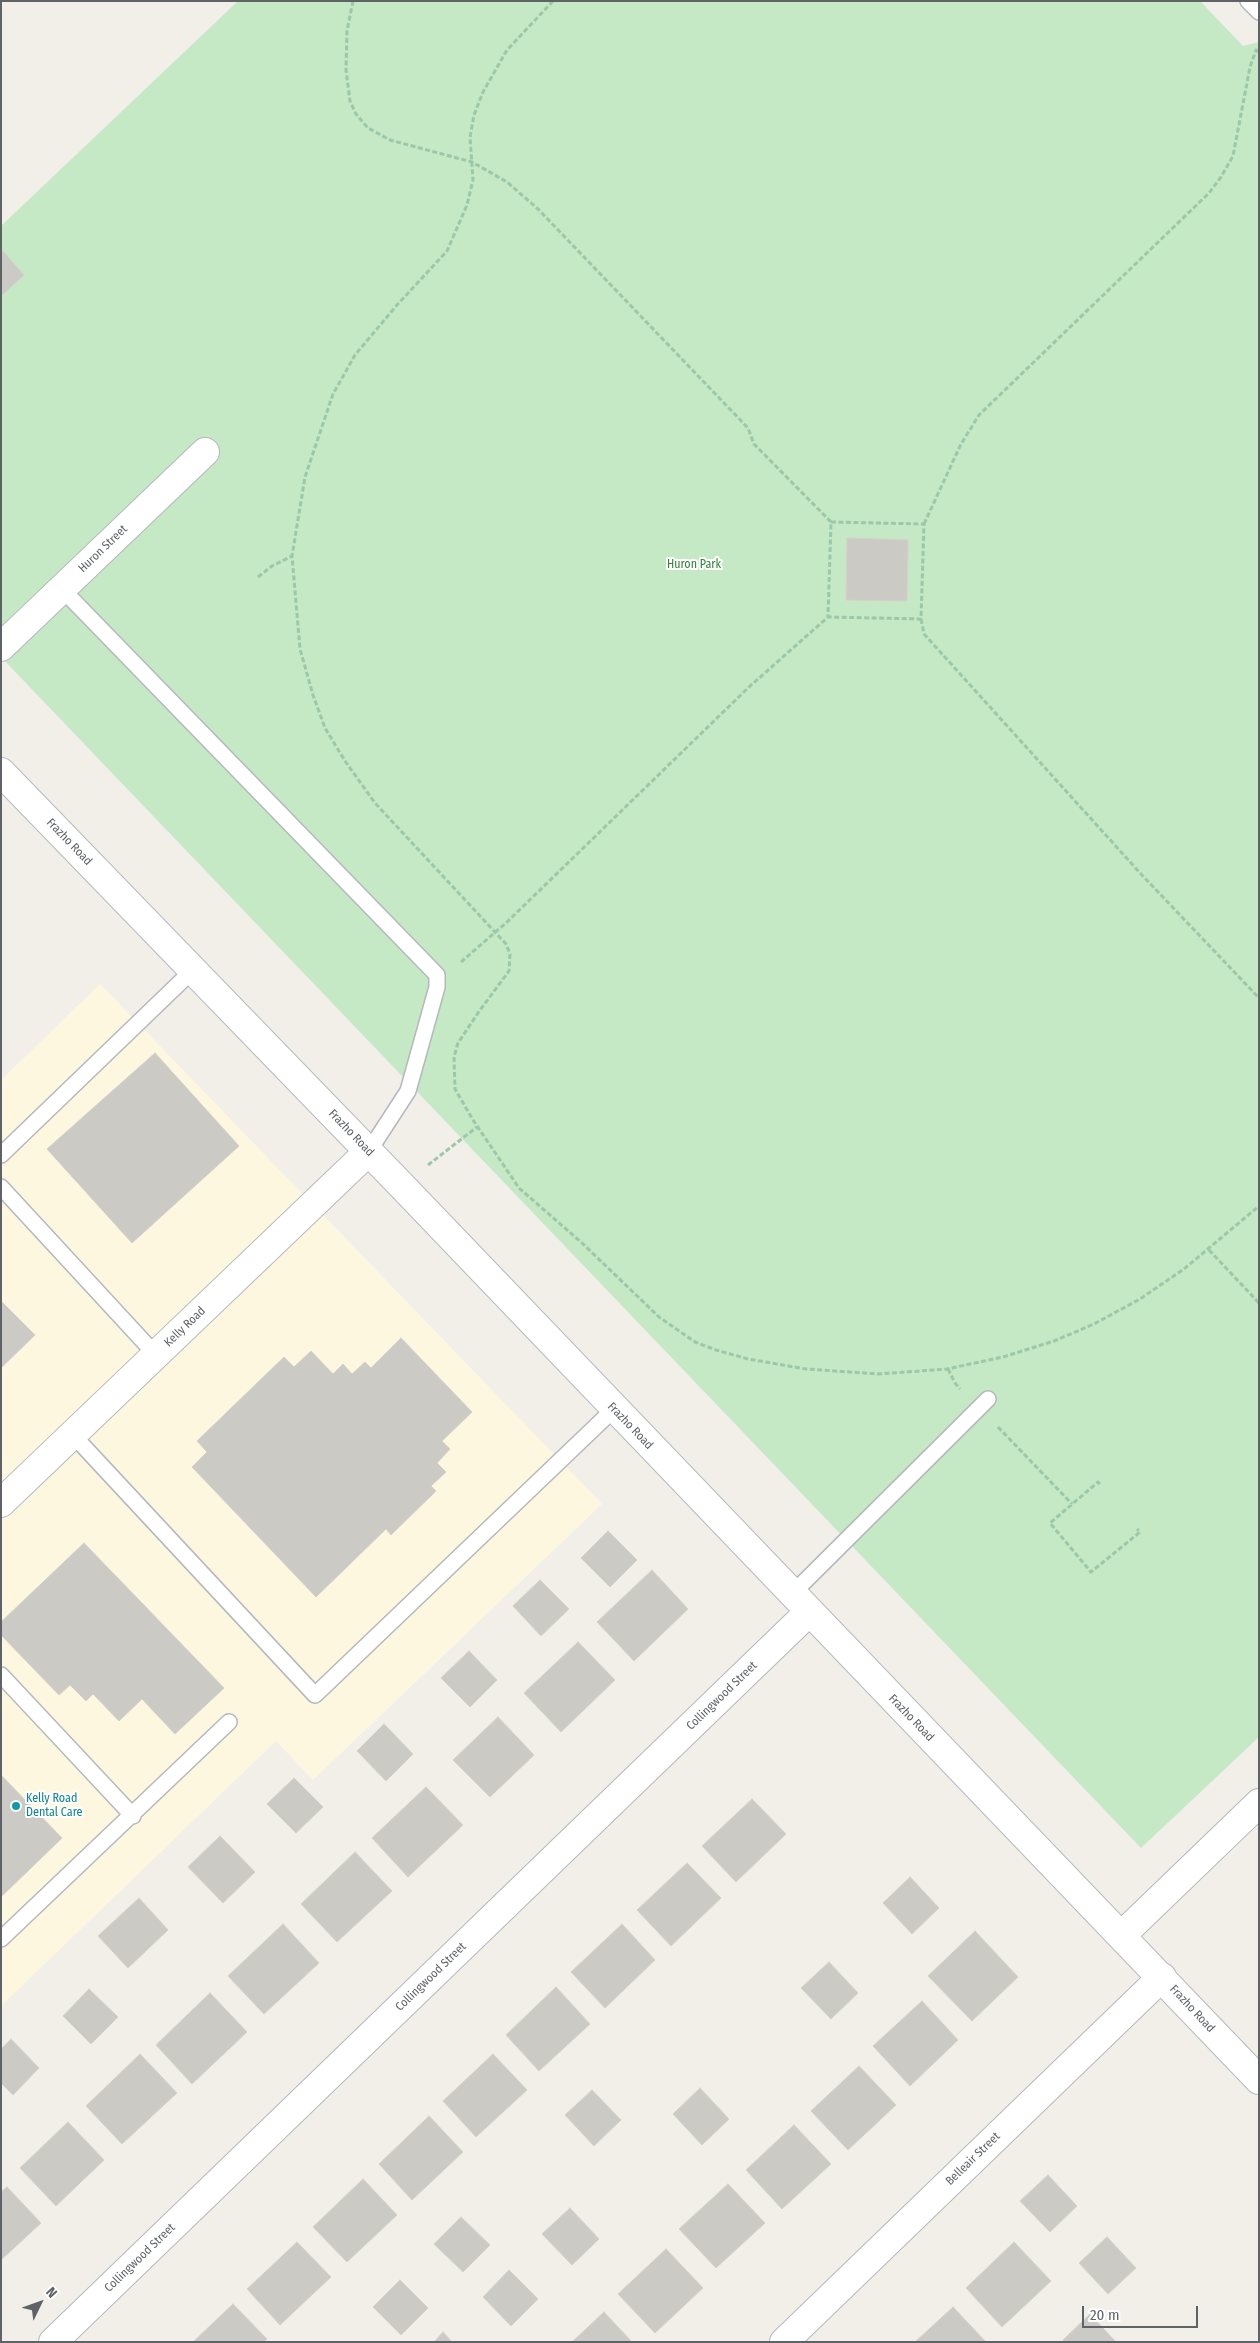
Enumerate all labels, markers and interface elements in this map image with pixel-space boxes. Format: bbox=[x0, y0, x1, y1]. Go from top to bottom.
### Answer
street label: Huron Street bbox=[76, 522, 130, 576]
park label: Huron Park bbox=[667, 558, 721, 572]
street label: Frazho Road bbox=[43, 816, 95, 868]
street label: Frazho Road bbox=[325, 1107, 377, 1159]
street label: Kelly Road bbox=[162, 1304, 208, 1350]
street label: Frazho Road bbox=[604, 1400, 656, 1452]
street label: Collingwood Street bbox=[684, 1659, 760, 1733]
street label: Frazho Road bbox=[885, 1692, 937, 1744]
place label: Kelly Road Dental Care bbox=[26, 1792, 82, 1820]
marker: Kelly Road Dental Care bbox=[10, 1800, 22, 1812]
street label: Collingwood Street bbox=[393, 1940, 469, 2014]
street label: Frazho Road bbox=[1166, 1982, 1218, 2036]
street label: Belleair Street bbox=[943, 2130, 1003, 2188]
street label: Collingwood Street bbox=[102, 2221, 178, 2295]
north arrow bbox=[15, 2278, 65, 2328]
text: N bbox=[42, 2284, 61, 2301]
scale bar bbox=[1085, 2296, 1201, 2328]
text: 20 m bbox=[1090, 2306, 1120, 2324]

